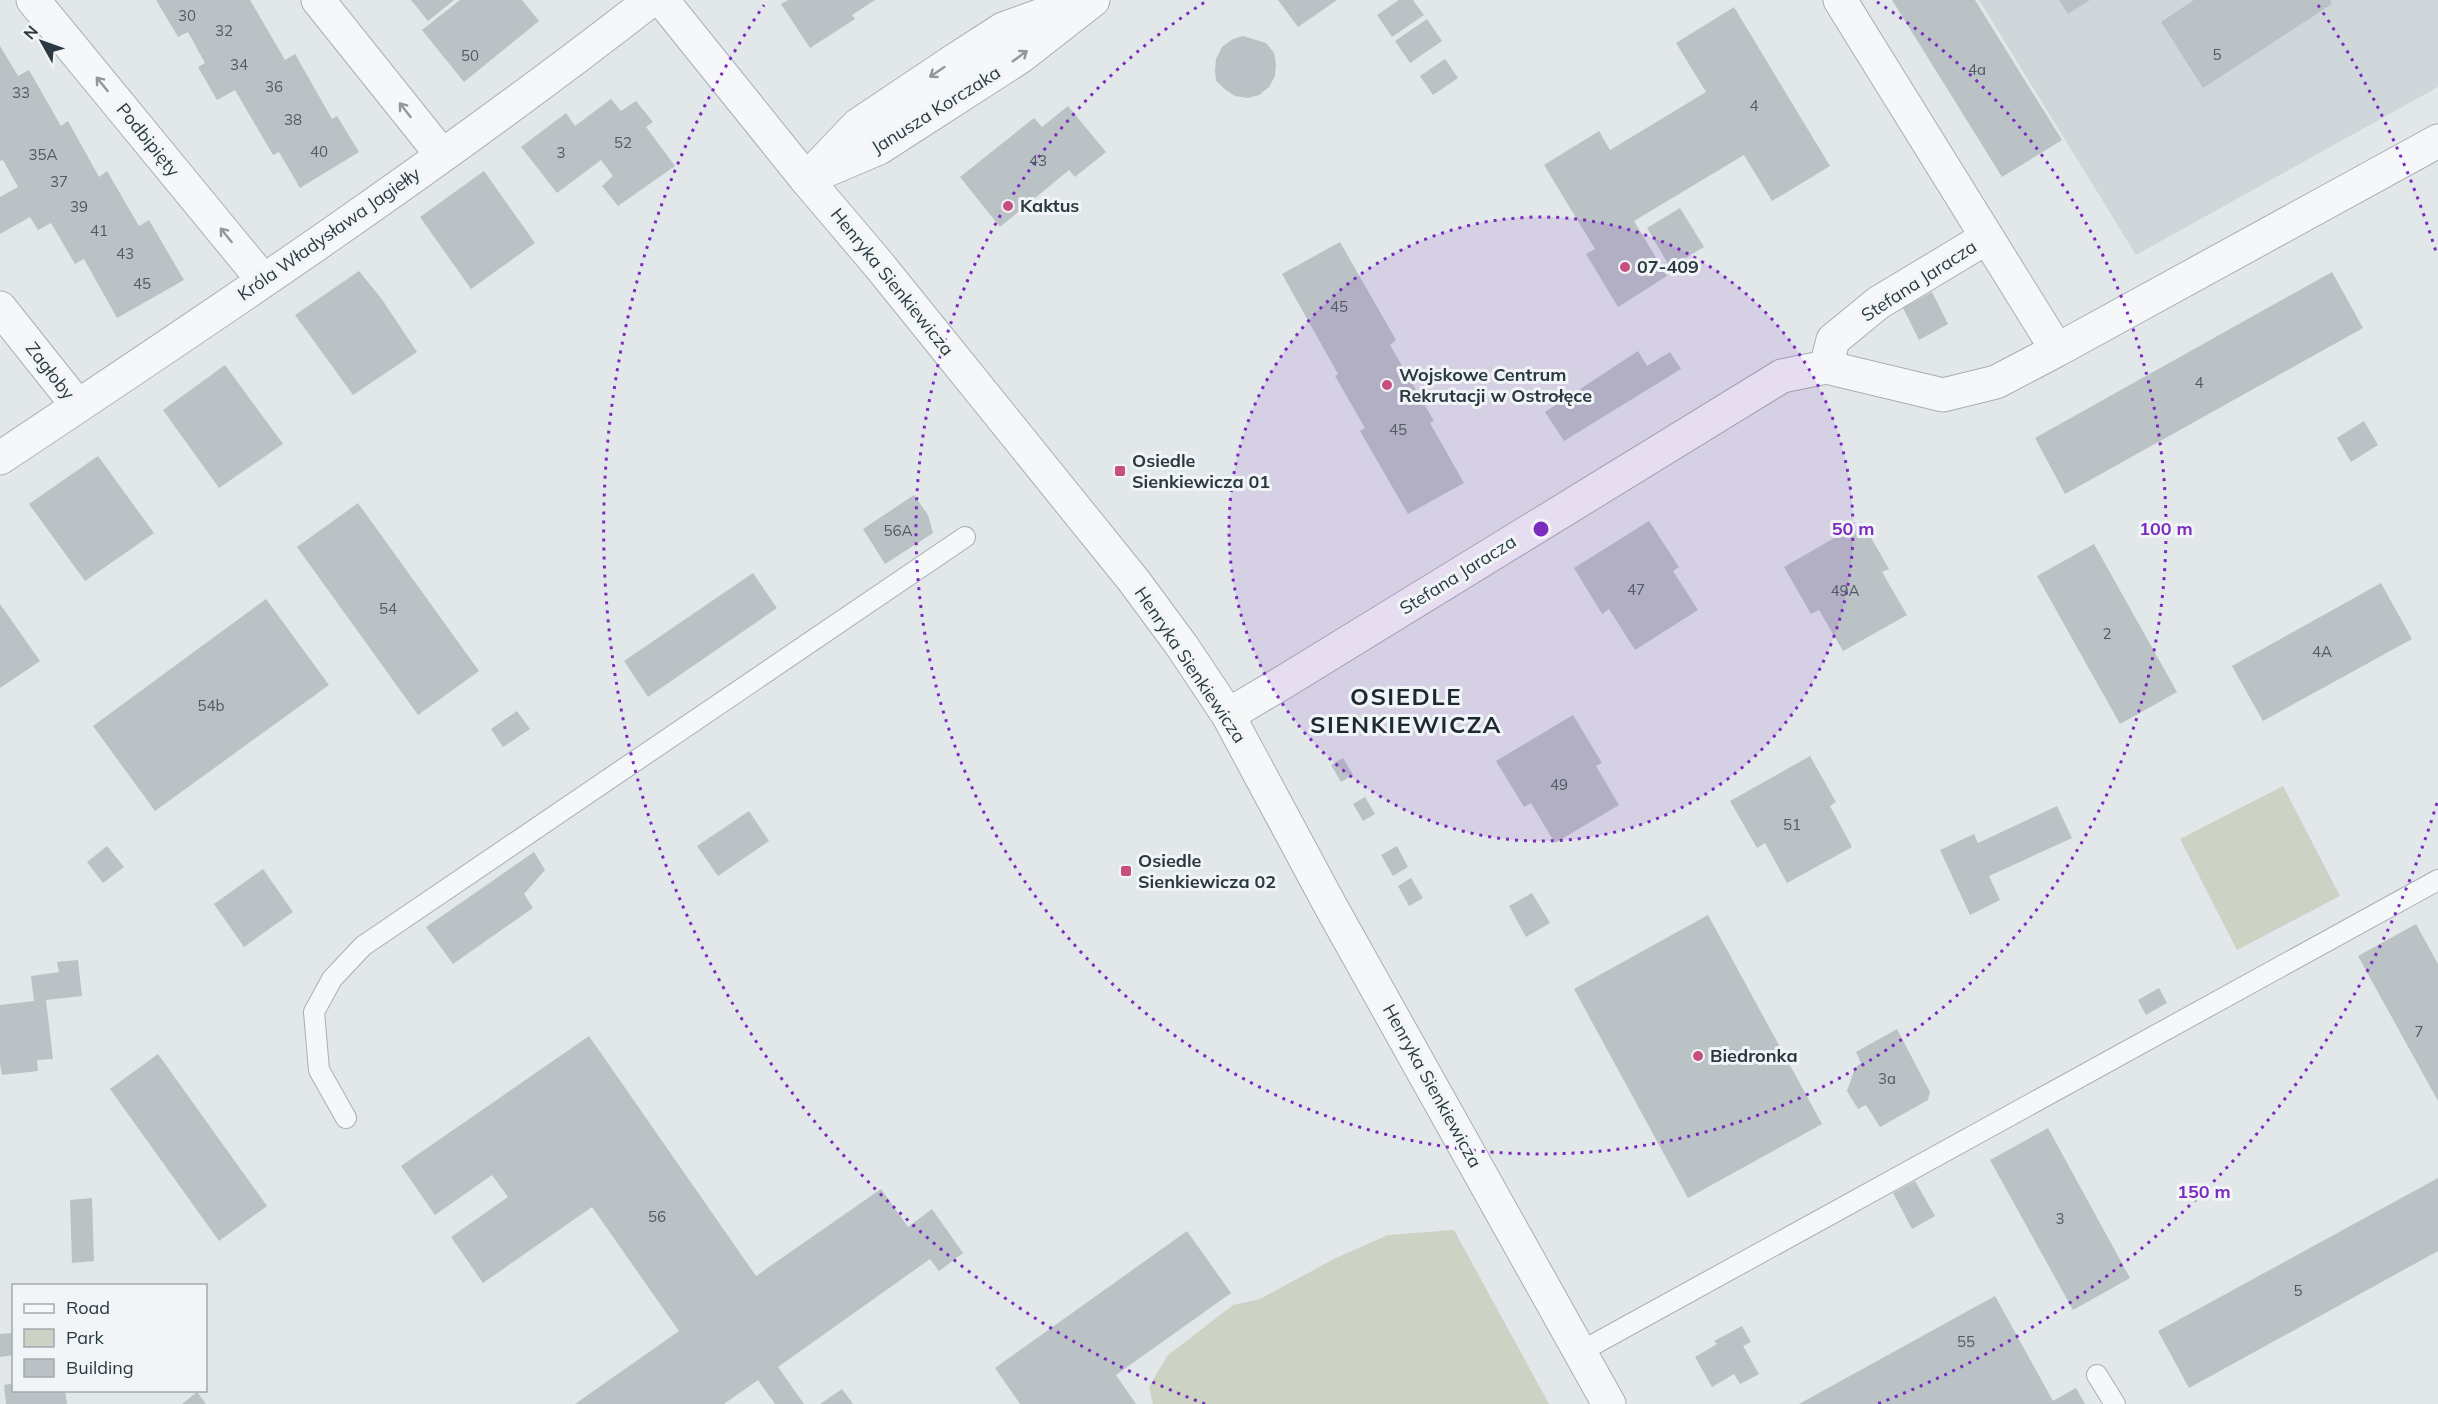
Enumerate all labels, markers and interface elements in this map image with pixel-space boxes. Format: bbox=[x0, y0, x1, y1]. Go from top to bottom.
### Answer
house number: 30 bbox=[178, 6, 196, 25]
north arrow bbox=[12, 12, 72, 72]
text: N bbox=[19, 21, 42, 43]
house number: 32 bbox=[215, 21, 233, 40]
house number: 5 bbox=[2212, 45, 2222, 64]
house number: 50 bbox=[461, 46, 479, 65]
one-way arrow bbox=[1012, 50, 1028, 63]
house number: 34 bbox=[230, 55, 248, 74]
house number: 4a bbox=[1968, 60, 1986, 79]
street label: Janusza Korczaka bbox=[867, 61, 1005, 159]
one-way arrow bbox=[928, 66, 945, 79]
one-way arrow bbox=[96, 76, 109, 92]
house number: 36 bbox=[265, 77, 283, 96]
house number: 33 bbox=[12, 83, 30, 102]
house number: 4 bbox=[1749, 96, 1759, 115]
street label: Podbipięty bbox=[112, 98, 185, 182]
one-way arrow bbox=[399, 102, 412, 118]
house number: 38 bbox=[284, 110, 302, 129]
house number: 52 bbox=[614, 133, 632, 152]
house number: 40 bbox=[310, 142, 328, 161]
house number: 3 bbox=[556, 143, 566, 162]
house number: 35A bbox=[28, 145, 58, 164]
house number: 43 bbox=[1029, 151, 1047, 170]
street label: Króla Władysława Jagiełły bbox=[233, 161, 425, 305]
house number: 37 bbox=[50, 172, 68, 191]
place label: Kaktus bbox=[1020, 194, 1079, 217]
house number: 39 bbox=[70, 197, 88, 216]
marker: Kaktus bbox=[1001, 199, 1015, 213]
street label: Henryka Sienkiewicza bbox=[826, 203, 959, 360]
house number: 41 bbox=[90, 221, 108, 240]
one-way arrow bbox=[219, 227, 232, 243]
street label: Stefana Jaracza bbox=[1857, 235, 1981, 326]
house number: 43 bbox=[116, 244, 134, 263]
place label: 07-409 bbox=[1637, 255, 1699, 278]
marker: 07-409 bbox=[1618, 260, 1632, 274]
house number: 45 bbox=[133, 274, 151, 293]
house number: 45 bbox=[1330, 297, 1348, 316]
street label: Zagłoby bbox=[21, 337, 80, 405]
place label: Wojskowe Centrum Rekrutacji w Ostrołęce bbox=[1399, 363, 1592, 407]
house number: 4 bbox=[2194, 373, 2204, 392]
marker: Wojskowe Centrum Rekrutacji w Ostrołęce bbox=[1380, 378, 1394, 392]
house number: 45 bbox=[1389, 420, 1407, 439]
place label: Osiedle Sienkiewicza 01 bbox=[1132, 449, 1270, 493]
marker: Osiedle Sienkiewicza 01 bbox=[1113, 464, 1127, 478]
text: 50 m bbox=[1832, 517, 1874, 540]
text: 100 m bbox=[2139, 517, 2193, 540]
centre of rings bbox=[1531, 519, 1551, 539]
house number: 56A bbox=[883, 521, 913, 540]
street label: Stefana Jaracza bbox=[1395, 530, 1520, 620]
house number: 47 bbox=[1627, 580, 1645, 599]
house number: 49A bbox=[1830, 581, 1860, 600]
street label: Henryka Sienkiewicza bbox=[1130, 582, 1251, 747]
house number: 54 bbox=[379, 599, 397, 618]
house number: 2 bbox=[2102, 624, 2112, 643]
house number: 4A bbox=[2312, 642, 2332, 661]
district label: OSIEDLE SIENKIEWICZA bbox=[1310, 681, 1502, 739]
house number: 54b bbox=[197, 696, 225, 715]
house number: 49 bbox=[1550, 775, 1568, 794]
house number: 51 bbox=[1783, 815, 1801, 834]
place label: Osiedle Sienkiewicza 02 bbox=[1138, 849, 1276, 893]
marker: Osiedle Sienkiewicza 02 bbox=[1119, 864, 1133, 878]
street label: Henryka Sienkiewicza bbox=[1378, 1000, 1487, 1172]
house number: 7 bbox=[2414, 1022, 2424, 1041]
place label: Biedronka bbox=[1710, 1044, 1798, 1067]
marker: Biedronka bbox=[1691, 1049, 1705, 1063]
house number: 3a bbox=[1878, 1069, 1896, 1088]
text: 150 m bbox=[2177, 1180, 2231, 1203]
house number: 56 bbox=[648, 1207, 666, 1226]
house number: 3 bbox=[2055, 1209, 2065, 1228]
house number: 5 bbox=[2293, 1281, 2303, 1300]
legend bbox=[12, 1284, 207, 1392]
text: Road bbox=[66, 1296, 110, 1319]
text: Park bbox=[66, 1326, 105, 1349]
house number: 55 bbox=[1957, 1332, 1975, 1351]
text: Building bbox=[66, 1356, 134, 1379]

